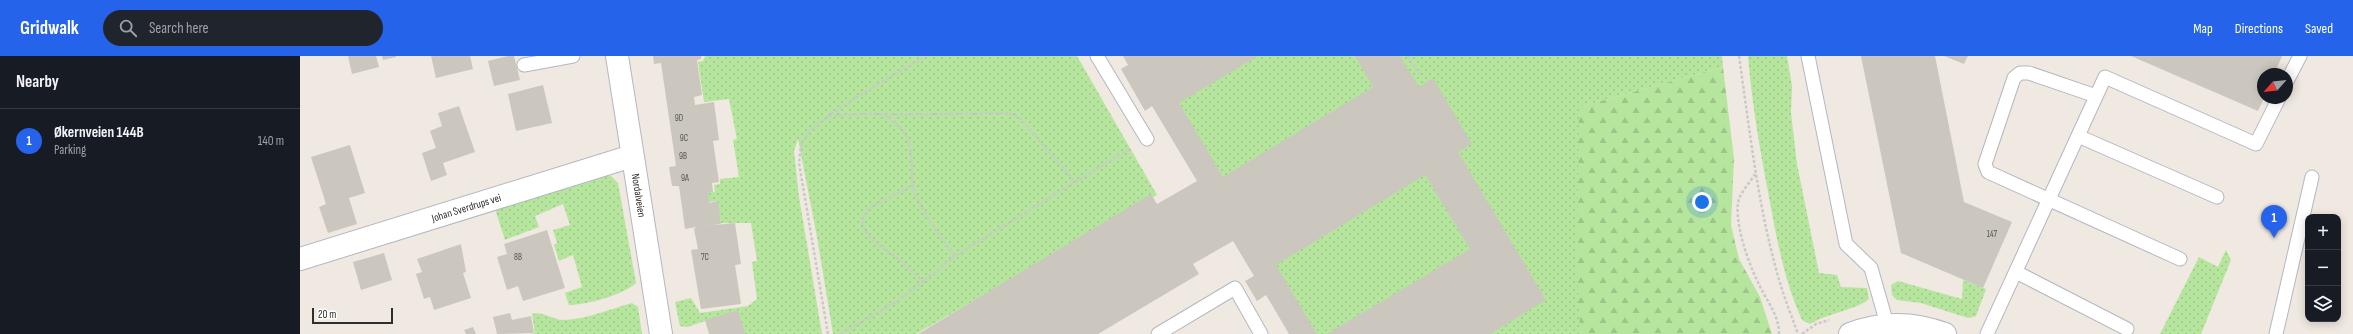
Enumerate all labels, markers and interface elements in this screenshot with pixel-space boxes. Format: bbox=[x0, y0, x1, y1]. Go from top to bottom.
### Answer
search box bbox=[103, 10, 383, 46]
text: Gridwalk bbox=[20, 17, 79, 40]
icon: search bbox=[117, 17, 139, 39]
text: Search here bbox=[149, 19, 209, 38]
text: Map bbox=[2193, 20, 2213, 37]
text: Directions bbox=[2235, 20, 2283, 37]
text: Saved bbox=[2305, 20, 2333, 37]
north arrow bbox=[2257, 68, 2293, 104]
text: Nearby bbox=[16, 72, 59, 92]
house number: 9D bbox=[675, 113, 683, 124]
text: Økernveien 144B bbox=[54, 123, 144, 142]
text: 1 bbox=[26, 133, 32, 149]
text: 140 m bbox=[258, 133, 284, 149]
house number: 9C bbox=[680, 133, 688, 144]
text: Parking bbox=[54, 142, 86, 158]
house number: 9B bbox=[679, 151, 687, 162]
street label: Nordalveien bbox=[629, 173, 648, 218]
house number: 9A bbox=[681, 173, 689, 184]
street label: Johan Sverdrups vei bbox=[429, 191, 503, 225]
your location bbox=[1692, 192, 1712, 212]
pin: 1 bbox=[2261, 205, 2287, 238]
map controls bbox=[2305, 214, 2341, 322]
button: + bbox=[2305, 214, 2341, 250]
house number: 147 bbox=[1987, 229, 1998, 240]
button: − bbox=[2305, 250, 2341, 286]
house number: 8B bbox=[514, 252, 522, 263]
house number: 7C bbox=[701, 252, 709, 263]
button: layers bbox=[2305, 286, 2341, 322]
scale bar bbox=[312, 306, 393, 325]
text: 20 m bbox=[318, 308, 336, 321]

